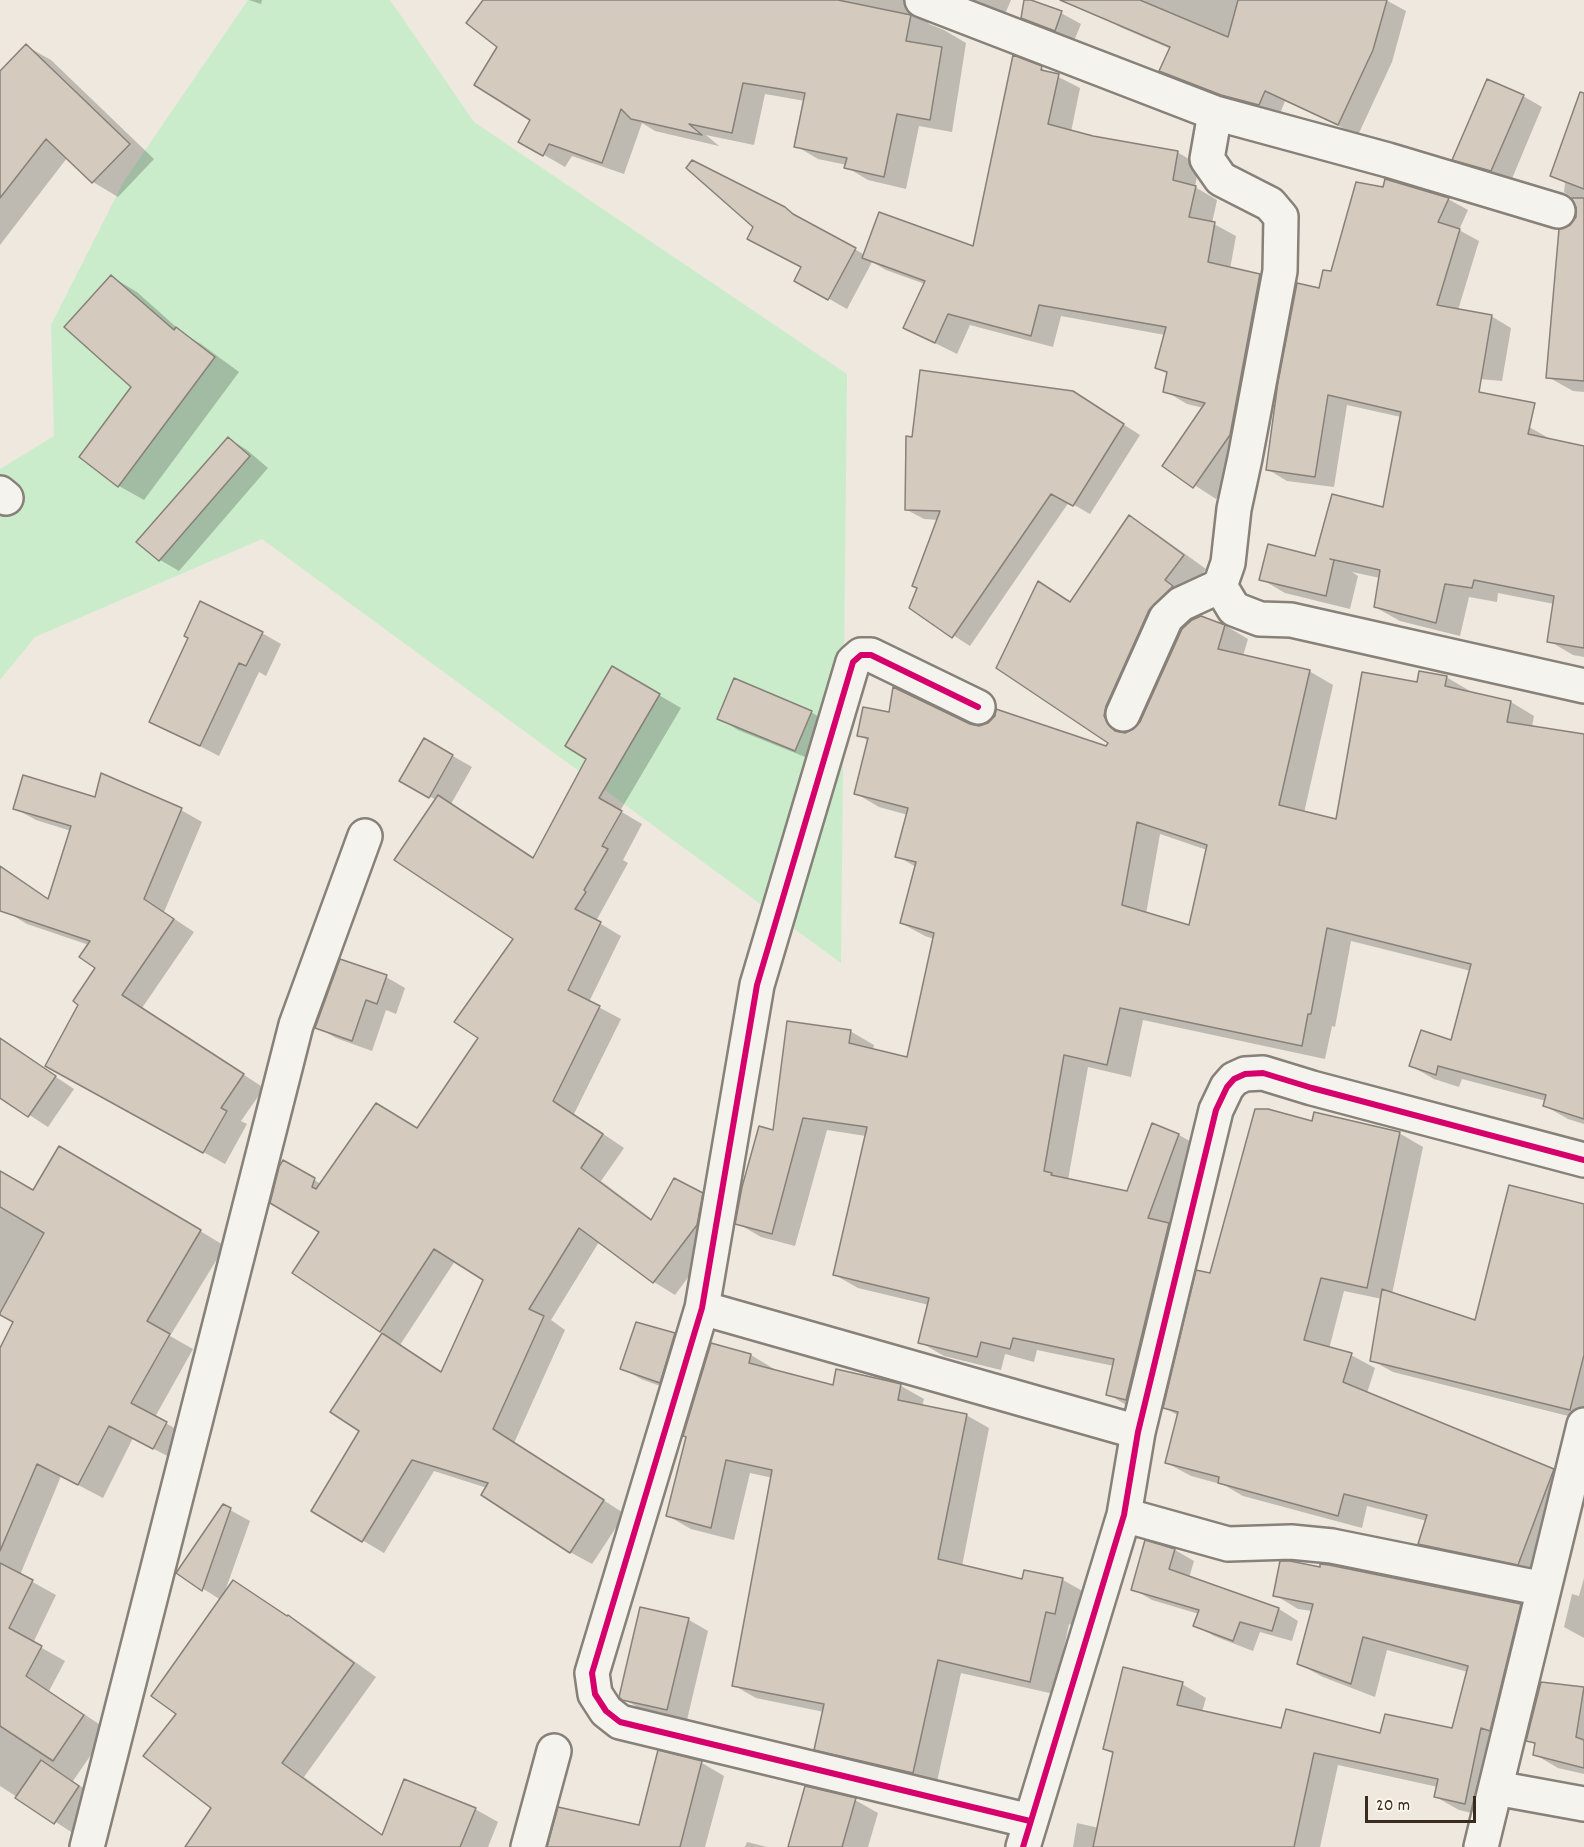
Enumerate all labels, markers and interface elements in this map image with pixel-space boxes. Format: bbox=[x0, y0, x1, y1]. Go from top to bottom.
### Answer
scale bar bbox=[1368, 1784, 1479, 1822]
text: 20 m bbox=[1376, 1794, 1410, 1819]

